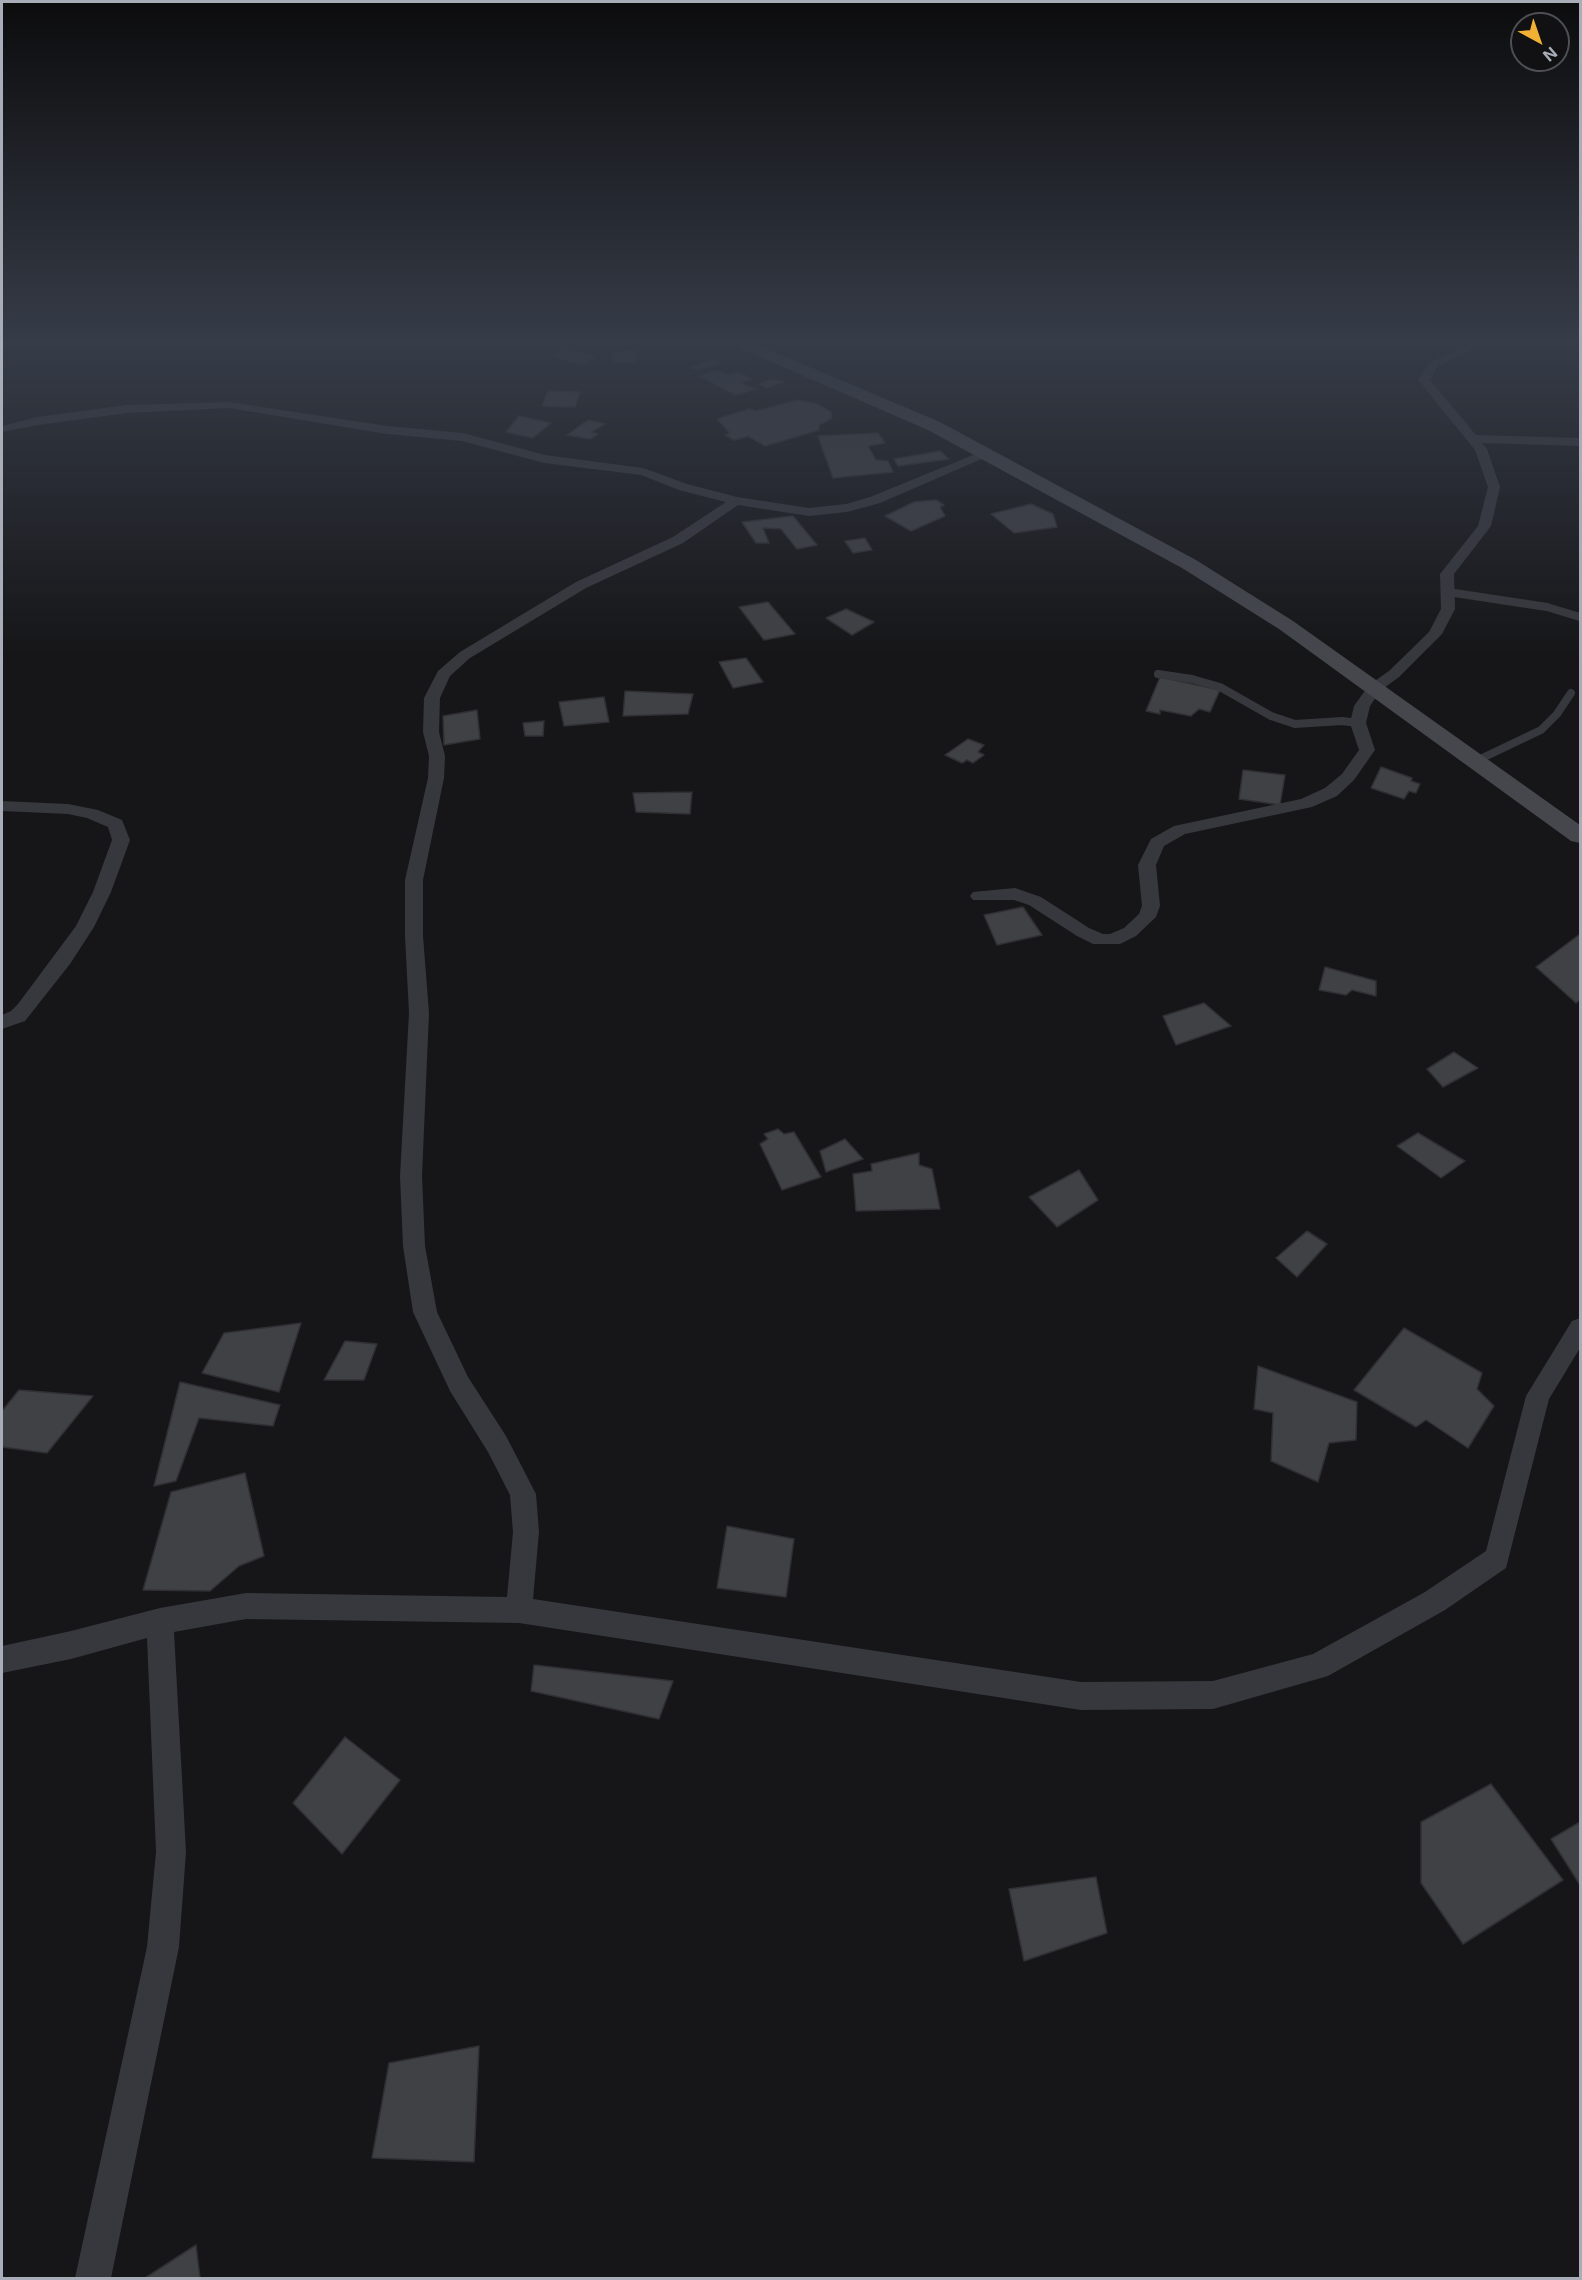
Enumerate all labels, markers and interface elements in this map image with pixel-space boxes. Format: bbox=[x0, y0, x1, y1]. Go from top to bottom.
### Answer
north arrow bbox=[1510, 12, 1570, 72]
text: N bbox=[1539, 43, 1561, 66]

